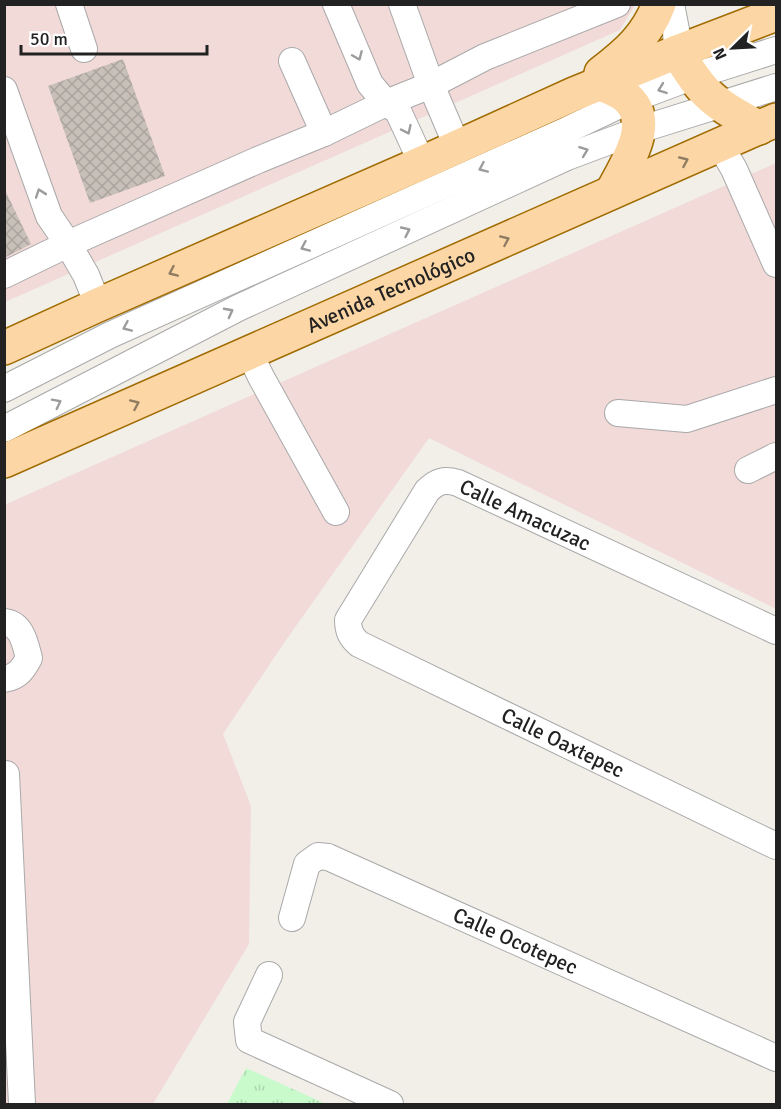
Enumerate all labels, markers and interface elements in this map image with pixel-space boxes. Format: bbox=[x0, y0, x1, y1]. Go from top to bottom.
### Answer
scale bar bbox=[21, 18, 207, 56]
north arrow bbox=[703, 18, 763, 78]
text: 50 m bbox=[30, 28, 68, 50]
text: N bbox=[709, 45, 732, 63]
one-way arrow bbox=[351, 49, 363, 60]
one-way arrow bbox=[657, 81, 667, 94]
one-way arrow bbox=[400, 124, 412, 135]
one-way arrow bbox=[578, 146, 589, 158]
one-way arrow bbox=[677, 156, 688, 168]
one-way arrow bbox=[479, 160, 490, 172]
one-way arrow bbox=[35, 188, 48, 199]
one-way arrow bbox=[400, 226, 411, 238]
one-way arrow bbox=[499, 235, 510, 247]
one-way arrow bbox=[301, 240, 312, 252]
street label: Avenida Tecnológico bbox=[303, 242, 479, 339]
one-way arrow bbox=[169, 265, 180, 277]
one-way arrow bbox=[223, 308, 234, 319]
one-way arrow bbox=[123, 320, 134, 332]
one-way arrow bbox=[50, 399, 61, 410]
one-way arrow bbox=[129, 399, 140, 411]
street label: Calle Amacuzac bbox=[455, 473, 595, 557]
street label: Calle Oaxtepec bbox=[497, 702, 629, 784]
street label: Calle Ocotepec bbox=[449, 902, 582, 980]

